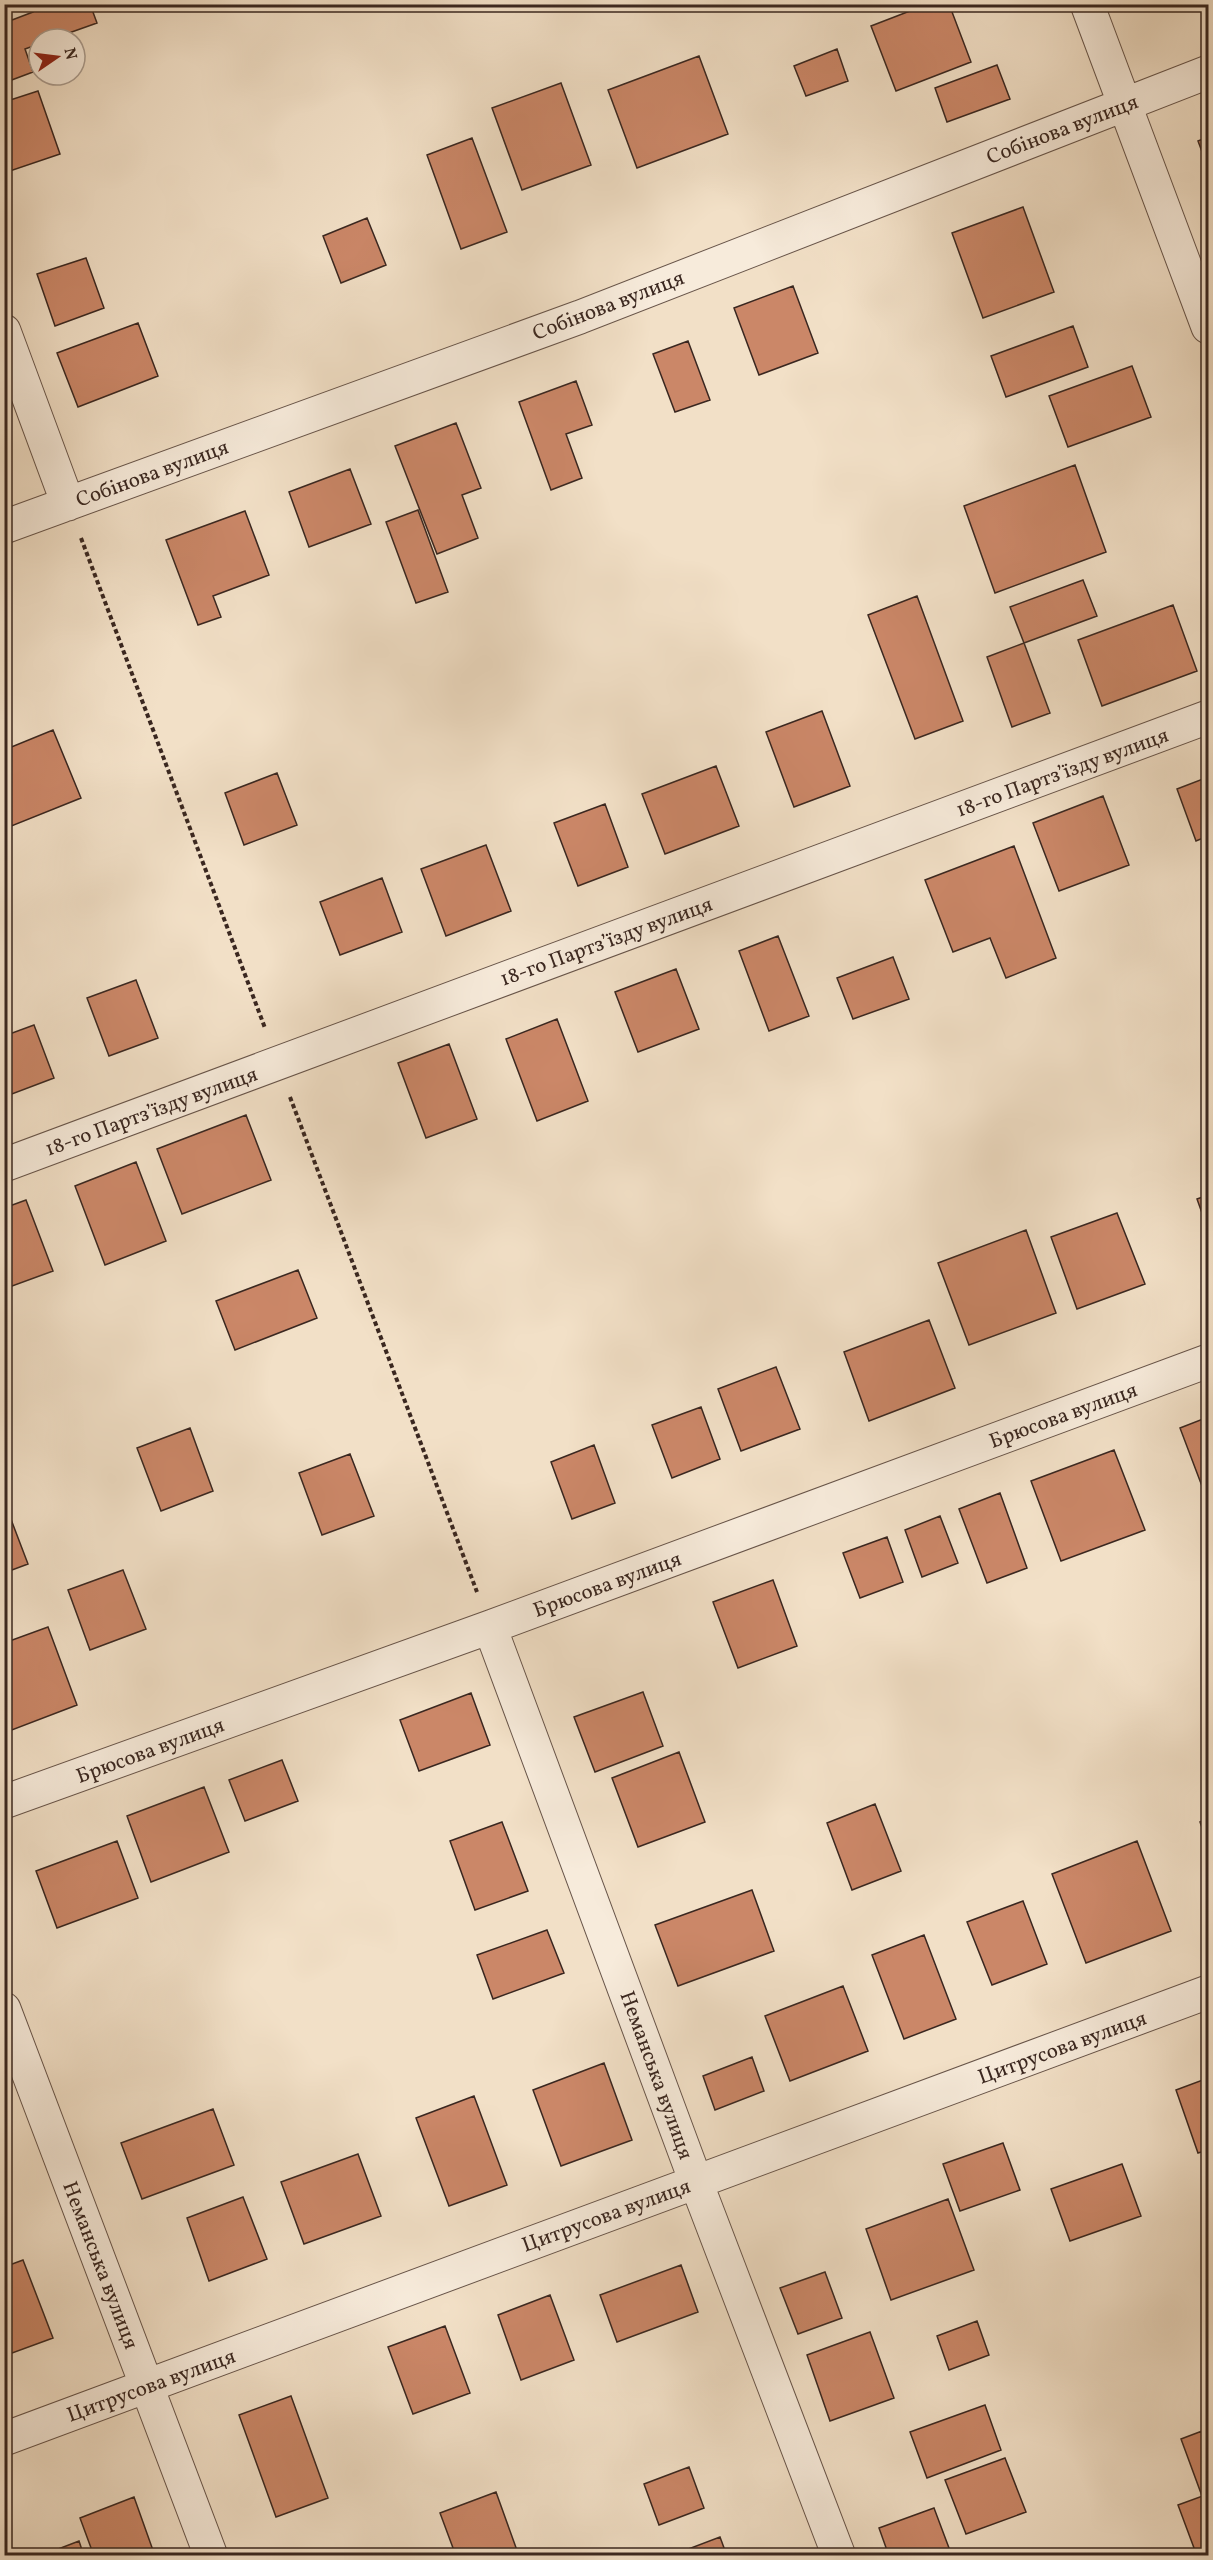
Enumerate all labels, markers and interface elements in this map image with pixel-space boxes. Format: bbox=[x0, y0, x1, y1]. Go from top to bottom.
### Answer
north arrow bbox=[27, 27, 87, 87]
text: N bbox=[58, 46, 82, 63]
street label: Собінова вулиця bbox=[982, 88, 1143, 173]
street label: Собінова вулиця bbox=[528, 264, 689, 349]
street label: Собінова вулиця bbox=[72, 433, 233, 515]
street label: 18-го Партз’їзду вулиця bbox=[952, 721, 1173, 825]
street label: 18-го Партз’їзду вулиця bbox=[496, 890, 717, 994]
street label: 18-го Партз’їзду вулиця bbox=[41, 1060, 262, 1164]
street label: Брюсова вулиця bbox=[986, 1376, 1142, 1457]
street label: Брюсова вулиця bbox=[530, 1545, 686, 1626]
street label: Брюсова вулиця bbox=[73, 1711, 229, 1792]
street label: Неманська вулиця bbox=[612, 1987, 700, 2164]
street label: Цитрусова вулиця bbox=[974, 2004, 1151, 2092]
street label: Цитрусова вулиця bbox=[518, 2172, 695, 2260]
street label: Неманська вулиця bbox=[54, 2177, 145, 2354]
street label: Цитрусова вулиця bbox=[63, 2342, 240, 2430]

